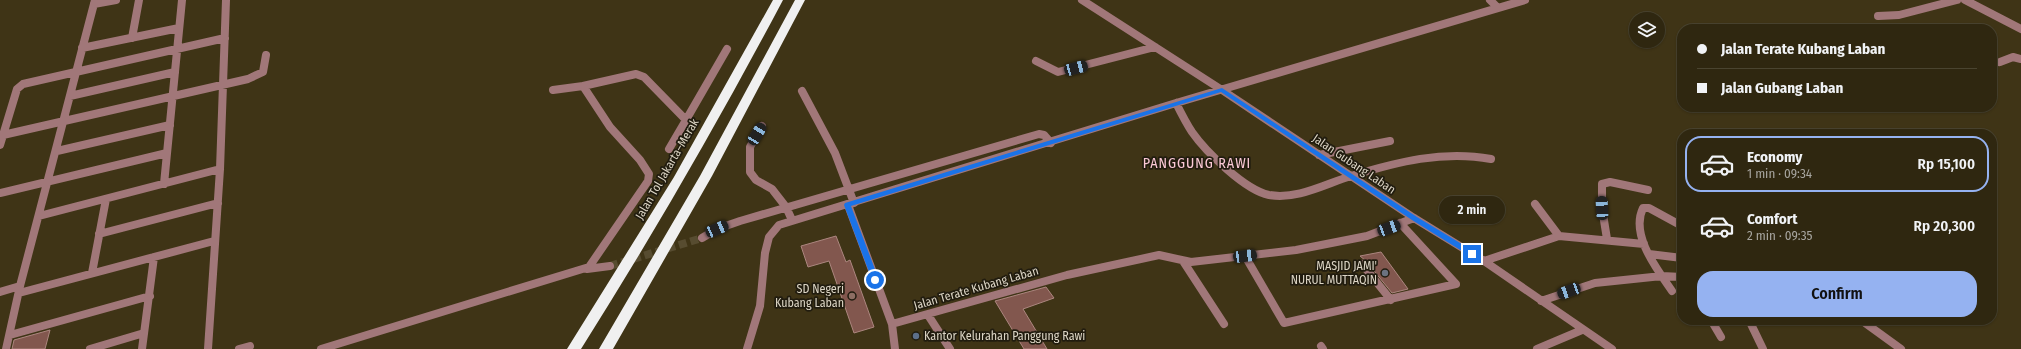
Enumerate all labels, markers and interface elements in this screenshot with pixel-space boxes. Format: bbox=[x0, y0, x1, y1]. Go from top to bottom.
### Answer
map controls bbox=[1629, 12, 1665, 48]
button: layers bbox=[1629, 12, 1665, 48]
text: Jalan Terate Kubang Laban bbox=[1721, 40, 1885, 58]
car bbox=[1063, 59, 1089, 77]
text: Jalan Gubang Laban bbox=[1721, 79, 1843, 97]
street label: Jalan Tol Jakarta–Merak bbox=[632, 116, 702, 222]
car bbox=[746, 121, 768, 147]
street label: Jalan Gubang Laban bbox=[1310, 131, 1398, 197]
icon: car bbox=[1699, 146, 1735, 182]
text: Economy bbox=[1747, 148, 1802, 166]
district label: PANGGUNG RAWI bbox=[1143, 155, 1251, 172]
text: Rp 15,100 bbox=[1918, 155, 1975, 173]
text: 1 min · 09:34 bbox=[1747, 166, 1812, 181]
callout: 2 min bbox=[1439, 196, 1505, 224]
car bbox=[1595, 196, 1609, 220]
text: 2 min bbox=[1458, 202, 1486, 217]
icon: car bbox=[1699, 208, 1735, 244]
text: Comfort bbox=[1747, 210, 1798, 228]
text: Rp 20,300 bbox=[1914, 217, 1975, 235]
car bbox=[1376, 218, 1402, 238]
car bbox=[704, 219, 730, 239]
text: 2 min · 09:35 bbox=[1747, 228, 1812, 243]
route end bbox=[1463, 245, 1481, 263]
car bbox=[1232, 249, 1258, 263]
place label: MASJID JAMI' NURUL MUTTAQIN bbox=[1291, 259, 1377, 287]
street label: Jalan Terate Kubang Laban bbox=[912, 263, 1040, 313]
marker: MASJID JAMI' NURUL MUTTAQIN bbox=[1380, 268, 1390, 278]
route start bbox=[866, 271, 884, 289]
button: Confirm bbox=[1697, 271, 1977, 317]
car bbox=[1556, 281, 1582, 301]
place label: SD Negeri Kubang Laban bbox=[775, 282, 844, 310]
marker: SD Negeri Kubang Laban bbox=[847, 291, 857, 301]
place label: Kantor Kelurahan Panggung Rawi bbox=[924, 329, 1085, 343]
marker: Kantor Kelurahan Panggung Rawi bbox=[911, 331, 921, 341]

